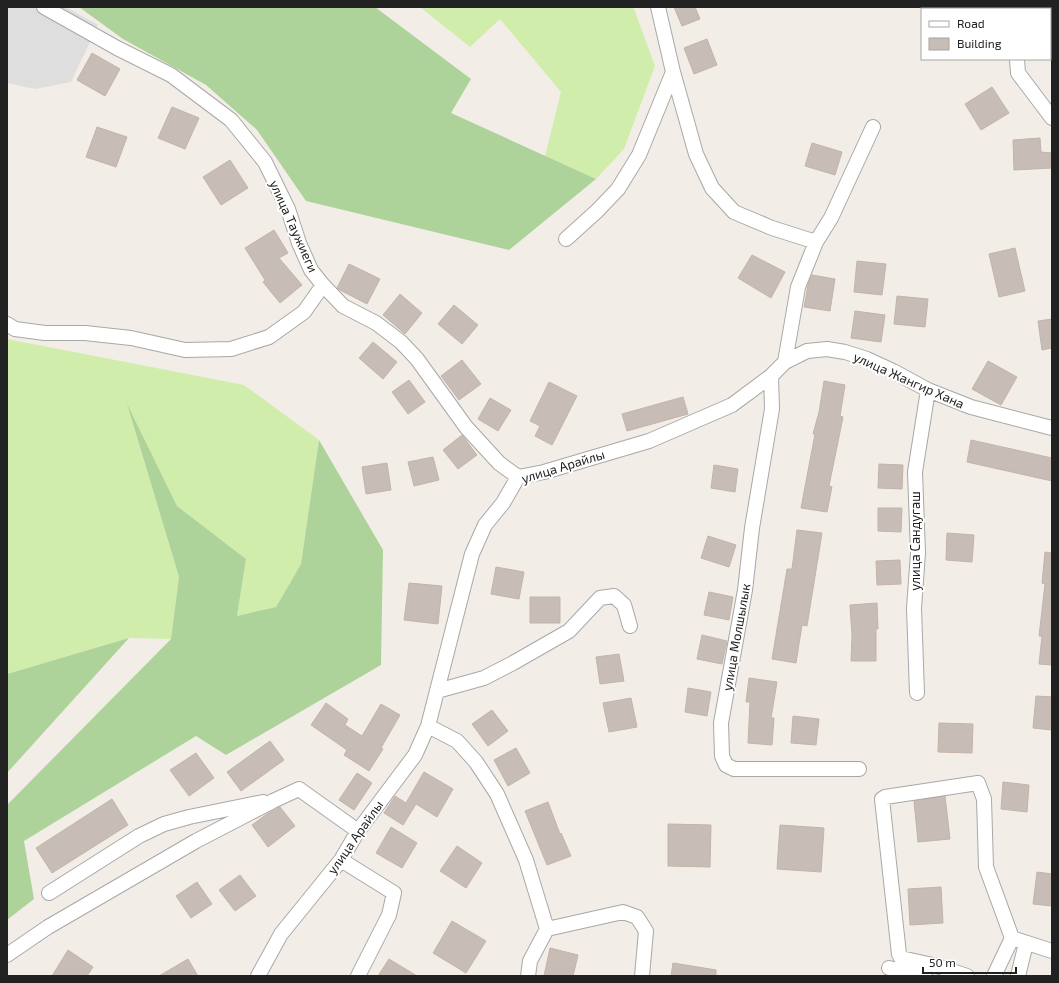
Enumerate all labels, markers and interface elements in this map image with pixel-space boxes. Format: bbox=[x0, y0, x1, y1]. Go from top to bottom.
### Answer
legend bbox=[921, 8, 1051, 60]
text: Road bbox=[957, 16, 985, 30]
text: Building bbox=[957, 36, 1002, 50]
street label: улица Таужиеги bbox=[266, 177, 322, 275]
street label: улица Жангир Хана bbox=[851, 348, 967, 412]
street label: улица Арайлы bbox=[519, 446, 607, 486]
street label: улица Сандугаш bbox=[907, 491, 923, 591]
street label: улица Молшылык bbox=[719, 582, 753, 692]
street label: улица Арайлы bbox=[324, 797, 386, 877]
scale bar bbox=[923, 949, 1016, 975]
text: 50 m bbox=[929, 955, 956, 969]

